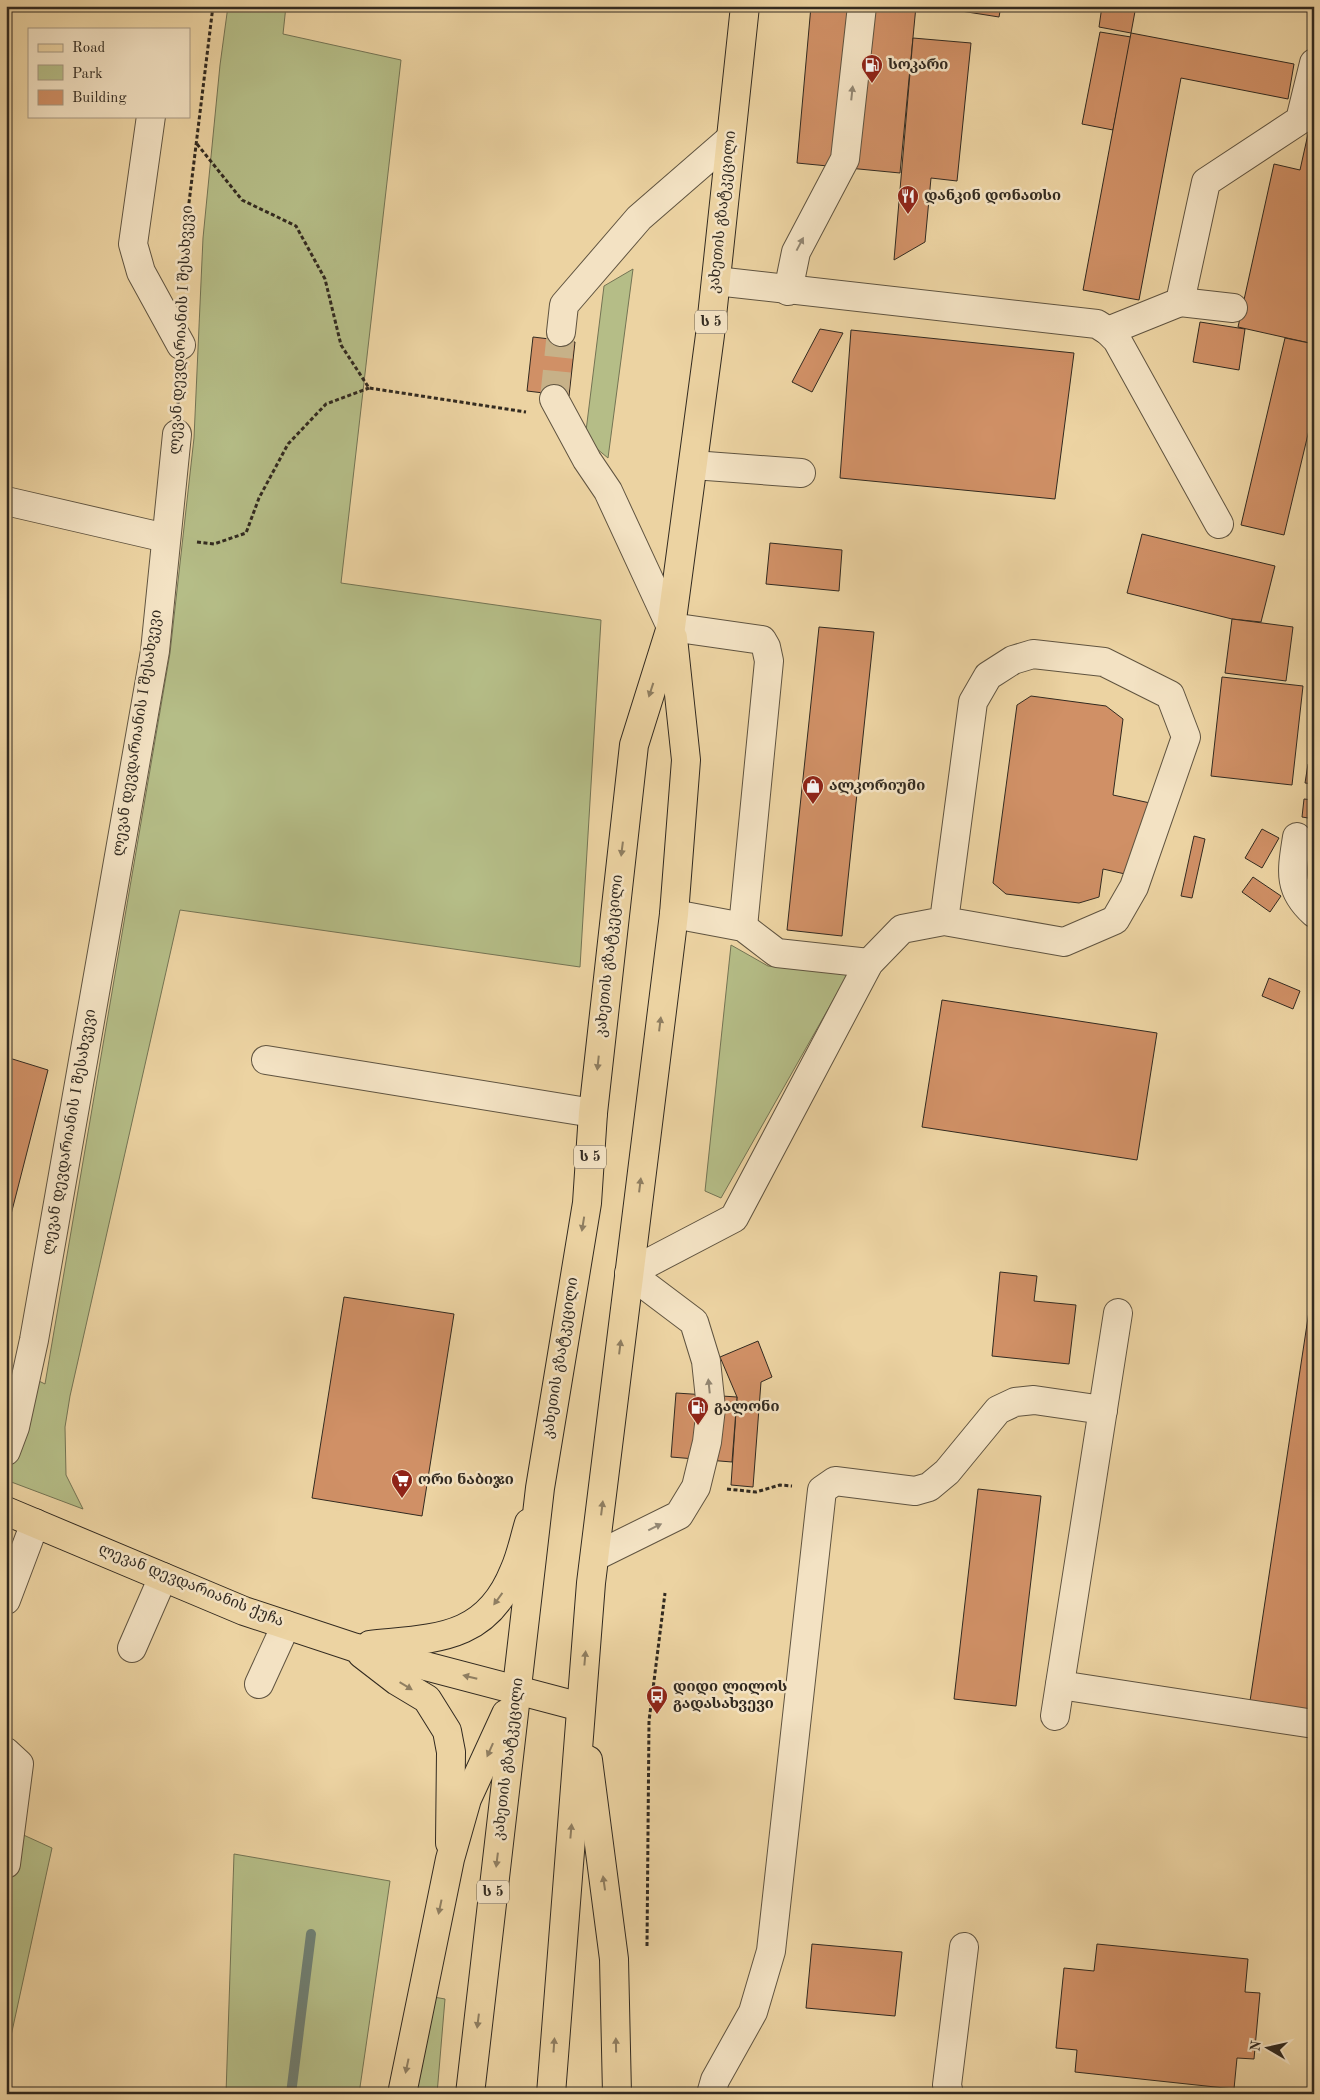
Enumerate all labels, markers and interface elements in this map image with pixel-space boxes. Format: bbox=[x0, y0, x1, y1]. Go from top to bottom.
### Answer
legend bbox=[28, 28, 190, 118]
text: Road bbox=[72, 41, 106, 56]
fuel station icon: სოკარი bbox=[860, 53, 884, 84]
place label: სოკარი bbox=[888, 58, 948, 73]
text: Park bbox=[72, 67, 103, 82]
one-way arrow bbox=[848, 85, 856, 101]
text: Building bbox=[72, 91, 127, 106]
street label: კახეთის გზატკეცილი bbox=[707, 130, 739, 294]
restaurant icon: დანკინ დონათსი bbox=[896, 184, 920, 215]
place label: დანკინ დონათსი bbox=[924, 188, 1061, 204]
street label: ლევან დევდარიანის I შესახვევი bbox=[167, 205, 196, 455]
one-way arrow bbox=[796, 237, 804, 251]
road number: ს 5 bbox=[695, 311, 727, 334]
street label: ლევან დევდარიანის I შესახვევი bbox=[110, 608, 165, 857]
one-way arrow bbox=[647, 683, 655, 698]
shop icon: ალკორიუმი bbox=[801, 774, 825, 805]
place label: ალკორიუმი bbox=[829, 779, 925, 794]
one-way arrow bbox=[618, 841, 626, 857]
street label: კახეთის გზატკეცილი bbox=[594, 874, 626, 1038]
street label: ლევან დევდარიანის I შესახვევი bbox=[40, 1008, 99, 1256]
one-way arrow bbox=[656, 1016, 664, 1032]
one-way arrow bbox=[594, 1055, 602, 1071]
road number: ს 5 bbox=[574, 1146, 606, 1168]
one-way arrow bbox=[636, 1177, 644, 1193]
one-way arrow bbox=[579, 1217, 587, 1233]
street label: კახეთის გზატკეცილი bbox=[541, 1276, 581, 1440]
one-way arrow bbox=[616, 1338, 624, 1354]
one-way arrow bbox=[705, 1377, 713, 1393]
fuel station icon: გალონი bbox=[686, 1395, 710, 1426]
place label: გალონი bbox=[714, 1399, 779, 1415]
supermarket icon: ორი ნაბიჯი bbox=[390, 1468, 414, 1499]
place label: ორი ნაბიჯი bbox=[418, 1472, 514, 1488]
one-way arrow bbox=[598, 1500, 606, 1516]
one-way arrow bbox=[648, 1523, 663, 1531]
street label: ლევან დევდარიანის ქუჩა bbox=[96, 1541, 286, 1630]
one-way arrow bbox=[493, 1592, 503, 1606]
one-way arrow bbox=[581, 1650, 589, 1666]
one-way arrow bbox=[462, 1673, 477, 1681]
street label: კახეთის გზატკეცილი bbox=[492, 1677, 526, 1841]
place label: დიდი ლილოს გადასახვევი bbox=[673, 1680, 788, 1712]
one-way arrow bbox=[399, 1682, 412, 1691]
bus stop icon: დიდი ლილოს გადასახვევი bbox=[645, 1684, 669, 1715]
one-way arrow bbox=[485, 1743, 493, 1757]
one-way arrow bbox=[567, 1823, 575, 1839]
one-way arrow bbox=[493, 1852, 501, 1868]
one-way arrow bbox=[600, 1875, 608, 1891]
road number: ს 5 bbox=[477, 1880, 509, 1904]
one-way arrow bbox=[436, 1900, 444, 1915]
one-way arrow bbox=[474, 2013, 482, 2029]
north arrow bbox=[1242, 2022, 1292, 2072]
one-way arrow bbox=[551, 2037, 559, 2053]
one-way arrow bbox=[612, 2037, 620, 2053]
text: N bbox=[1248, 2039, 1264, 2053]
one-way arrow bbox=[403, 2059, 411, 2075]

